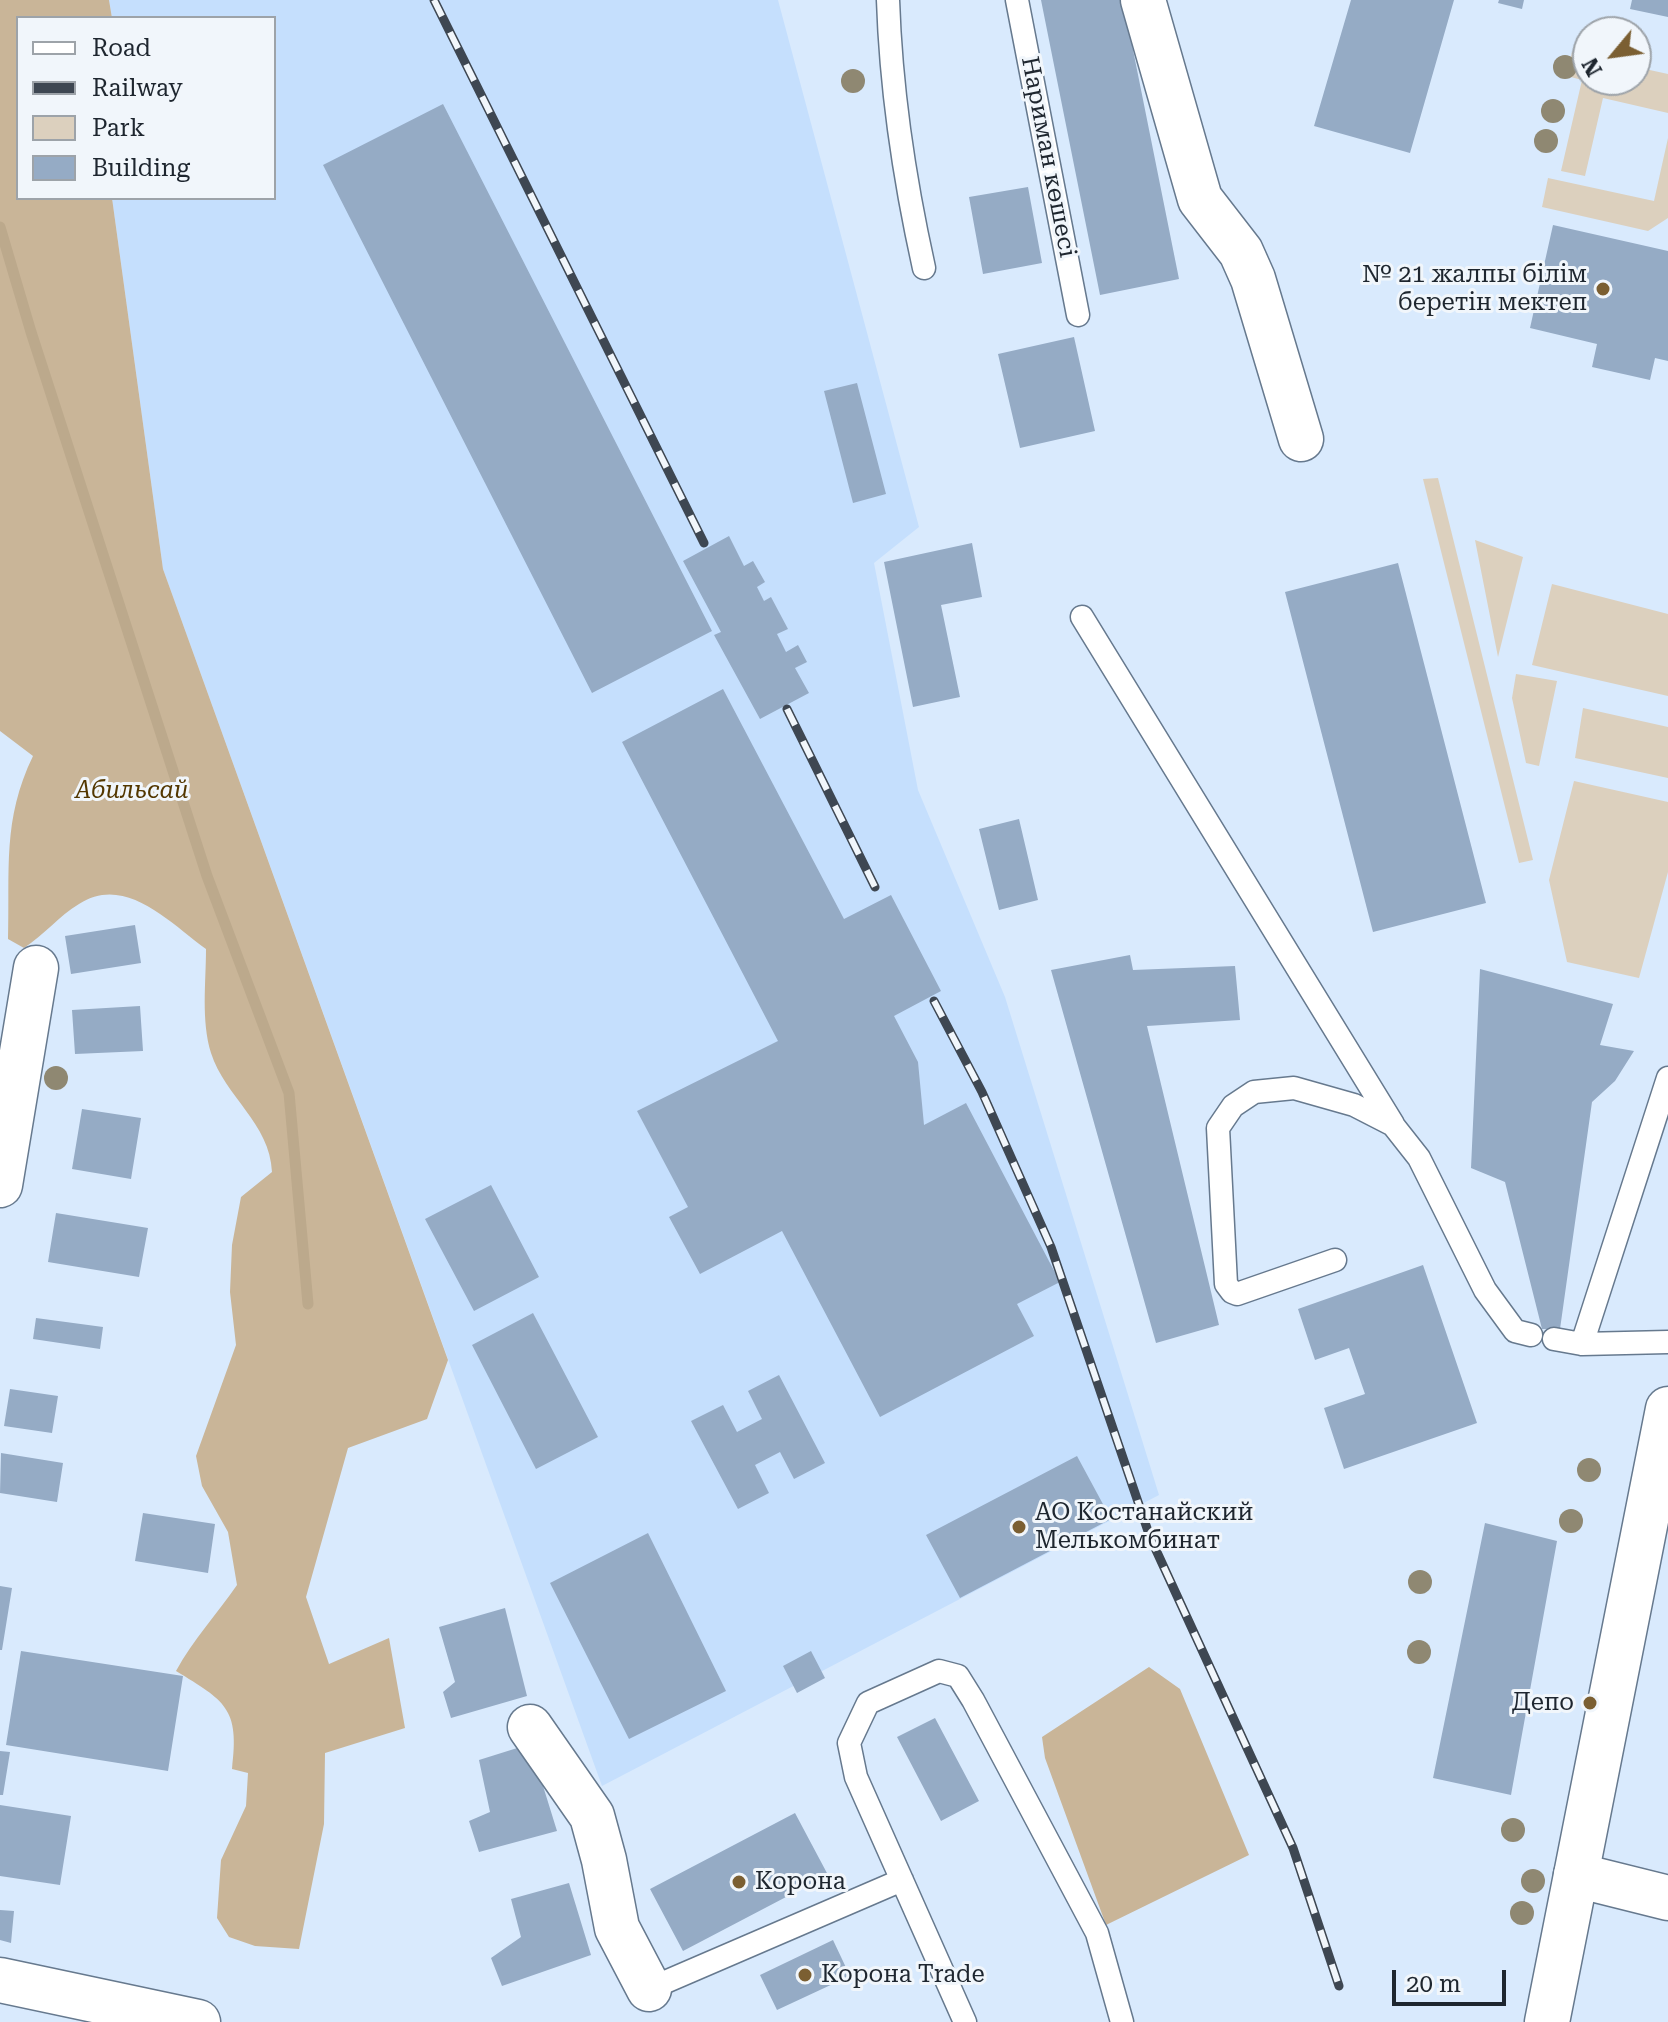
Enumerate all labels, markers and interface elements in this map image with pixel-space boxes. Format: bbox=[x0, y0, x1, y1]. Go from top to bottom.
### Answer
legend bbox=[16, 16, 276, 200]
north arrow bbox=[1572, 16, 1652, 96]
text: Road bbox=[92, 34, 151, 62]
text: N bbox=[1577, 53, 1607, 80]
street label: Нариман көшесі bbox=[1014, 54, 1082, 260]
text: Railway bbox=[92, 74, 183, 102]
text: Park bbox=[92, 114, 145, 142]
text: Building bbox=[92, 154, 190, 182]
place label: № 21 жалпы білім беретін мектеп bbox=[1362, 261, 1587, 317]
marker: № 21 жалпы білім беретін мектеп bbox=[1594, 280, 1612, 298]
park label: Абильсай bbox=[75, 777, 189, 805]
place label: АО Костанайский Мелькомбинат bbox=[1035, 1499, 1253, 1555]
marker: АО Костанайский Мелькомбинат bbox=[1010, 1518, 1028, 1536]
place label: Депо bbox=[1512, 1689, 1574, 1717]
marker: Депо bbox=[1581, 1694, 1599, 1712]
place label: Корона bbox=[755, 1868, 846, 1896]
marker: Корона bbox=[730, 1873, 748, 1891]
scale bar bbox=[1396, 1954, 1510, 2004]
place label: Корона Trade bbox=[821, 1961, 985, 1989]
marker: Корона Trade bbox=[796, 1966, 814, 1984]
text: 20 m bbox=[1406, 1970, 1461, 1998]

